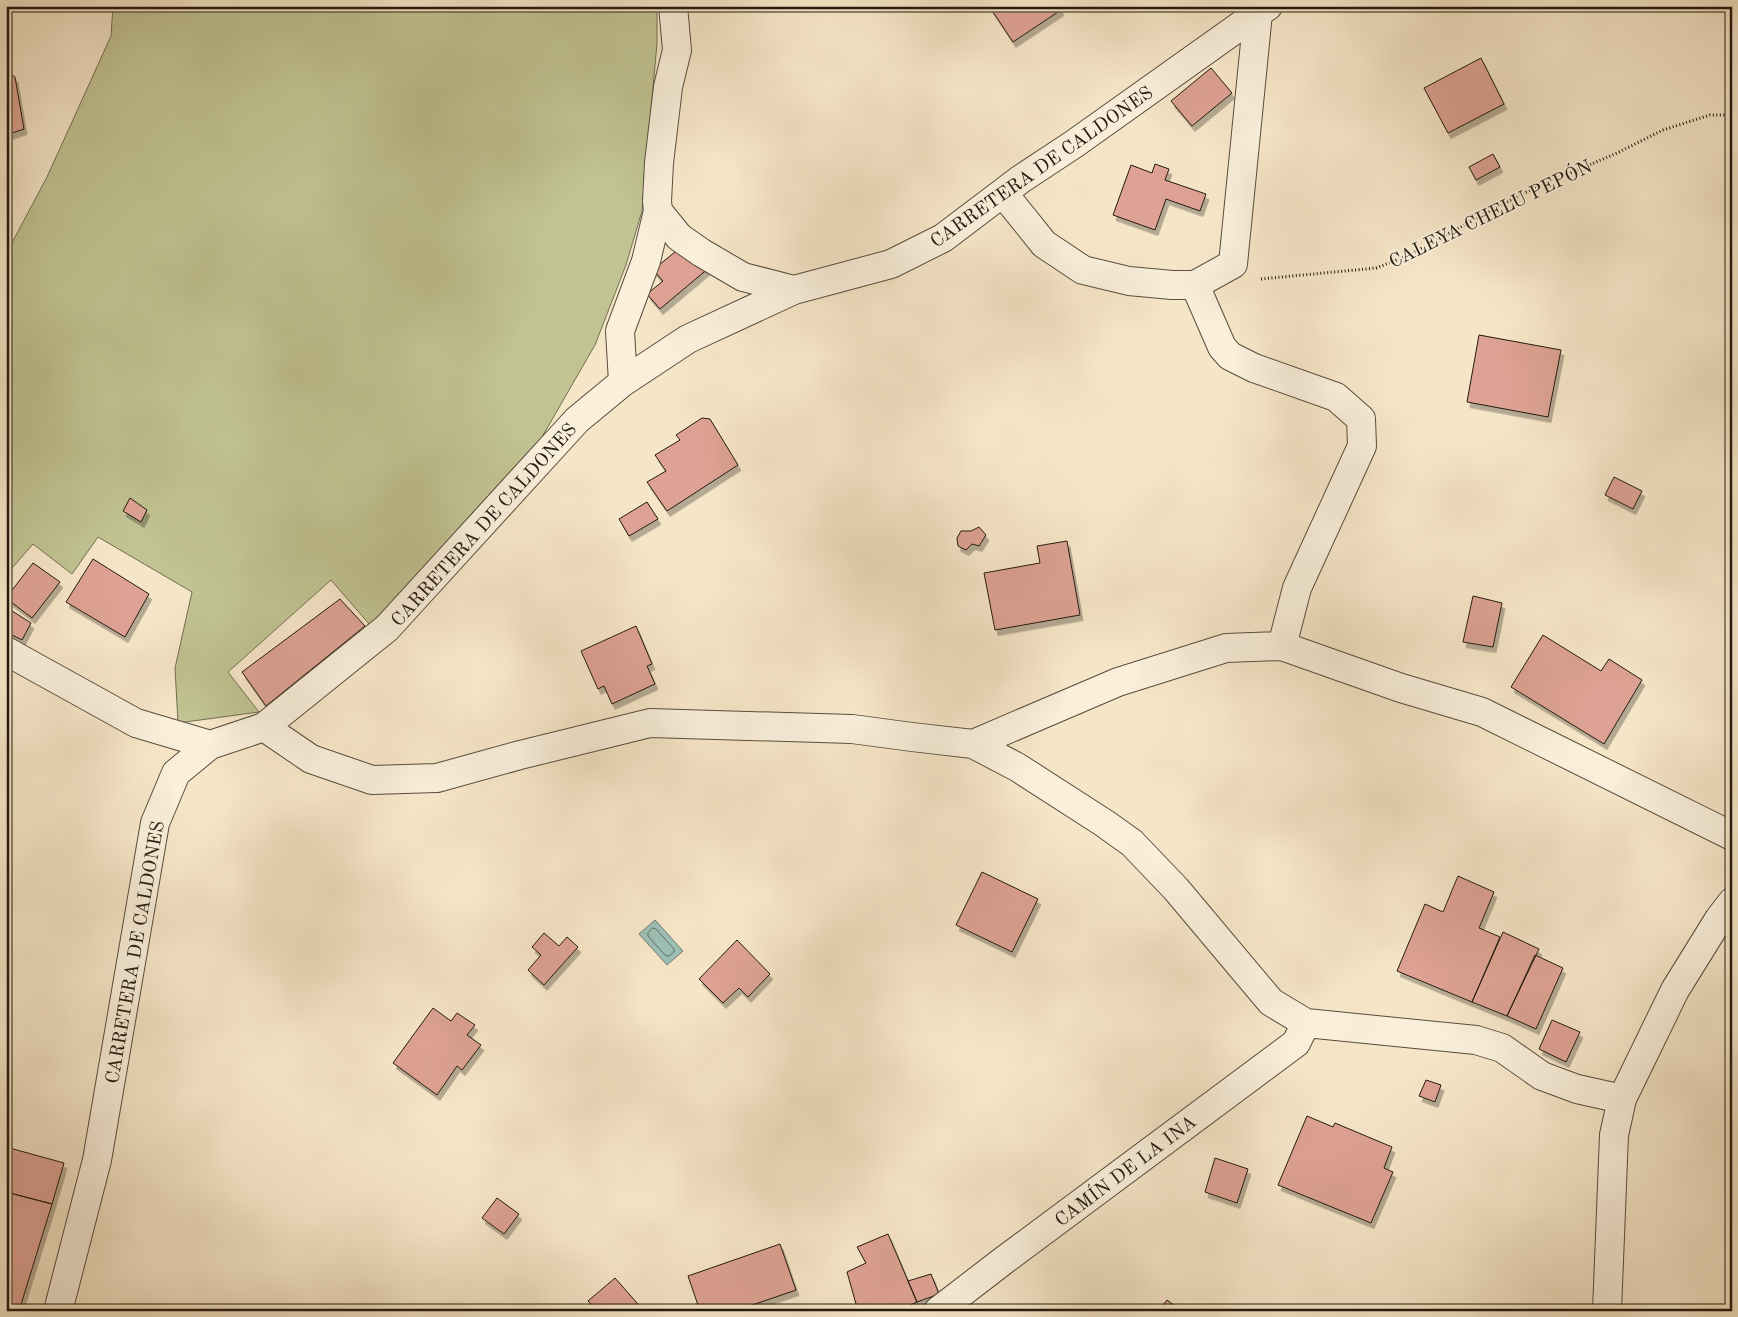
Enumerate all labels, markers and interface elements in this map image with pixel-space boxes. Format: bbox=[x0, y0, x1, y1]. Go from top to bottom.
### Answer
street label: CARRETERA DE CALDONES bbox=[928, 84, 1157, 252]
street label: CALEYA CHELU PEPÓN bbox=[1384, 153, 1596, 273]
street label: CARRETERA DE CALDONES bbox=[389, 420, 581, 631]
street label: CARRETERA DE CALDONES bbox=[104, 820, 169, 1085]
street label: CAMÍN DE LA INA bbox=[1050, 1109, 1201, 1231]

